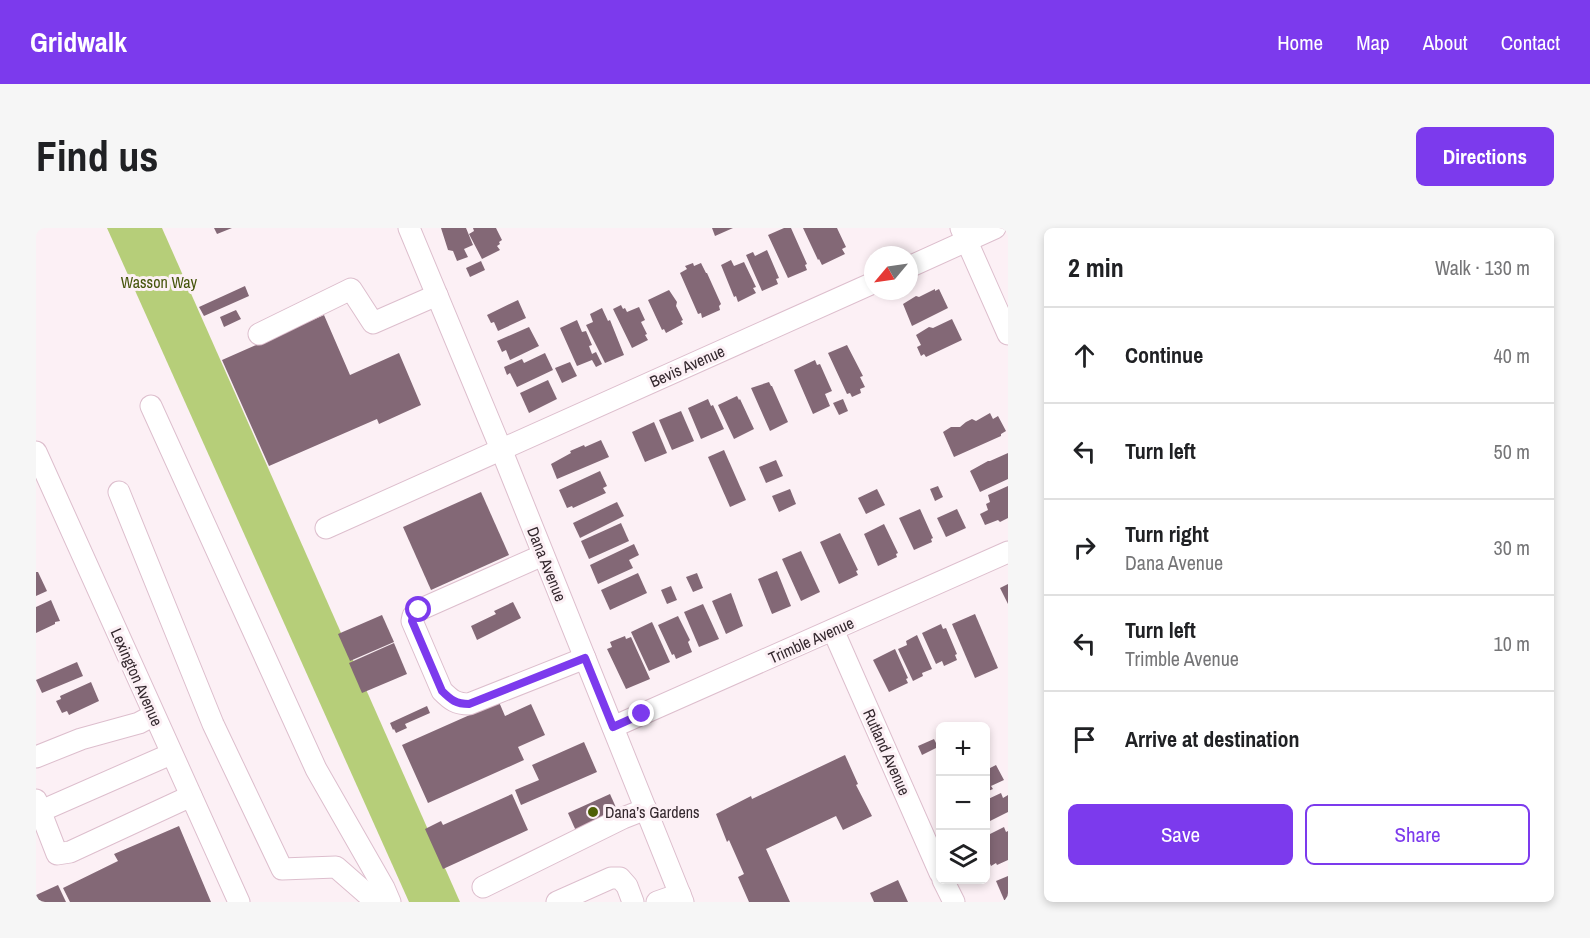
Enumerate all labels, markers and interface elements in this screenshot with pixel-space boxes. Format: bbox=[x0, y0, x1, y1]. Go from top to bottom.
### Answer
text: Gridwalk bbox=[30, 23, 127, 61]
text: Home bbox=[1277, 28, 1323, 57]
text: Map bbox=[1356, 28, 1390, 57]
text: About bbox=[1423, 28, 1468, 57]
text: Contact bbox=[1501, 28, 1560, 57]
button: Directions bbox=[1416, 127, 1554, 186]
text: Find us bbox=[36, 128, 158, 184]
north arrow bbox=[864, 246, 918, 300]
text: 2 min bbox=[1068, 250, 1124, 285]
text: Walk · 130 m bbox=[1435, 254, 1530, 281]
park label: Wasson Way bbox=[121, 271, 198, 293]
icon: ahead bbox=[1068, 339, 1101, 372]
street label: Bevis Avenue bbox=[646, 340, 728, 392]
text: Continue bbox=[1125, 340, 1203, 370]
text: 40 m bbox=[1494, 342, 1530, 369]
icon: left bbox=[1068, 435, 1101, 468]
text: Turn left bbox=[1125, 436, 1196, 466]
text: 50 m bbox=[1494, 438, 1530, 465]
text: Turn right bbox=[1125, 519, 1209, 549]
street label: Dana Avenue bbox=[522, 523, 572, 605]
icon: right bbox=[1068, 531, 1101, 564]
text: 30 m bbox=[1494, 534, 1530, 561]
text: Dana Avenue bbox=[1125, 549, 1223, 576]
route start bbox=[405, 596, 431, 622]
street label: Trimble Avenue bbox=[765, 611, 857, 669]
text: Turn left bbox=[1125, 615, 1196, 645]
street label: Lexington Avenue bbox=[106, 625, 168, 729]
icon: left bbox=[1068, 627, 1101, 660]
text: 10 m bbox=[1494, 630, 1530, 657]
text: Trimble Avenue bbox=[1125, 645, 1239, 672]
route end bbox=[628, 700, 654, 726]
street label: Rutland Avenue bbox=[858, 705, 916, 799]
map controls bbox=[936, 722, 990, 884]
button: + bbox=[936, 722, 990, 776]
icon: arrive bbox=[1068, 723, 1101, 756]
text: Arrive at destination bbox=[1125, 724, 1299, 754]
button: − bbox=[936, 776, 990, 830]
place label: Dana’s Gardens bbox=[605, 801, 700, 823]
button: Save bbox=[1068, 804, 1293, 865]
button: Share bbox=[1305, 804, 1530, 865]
marker: Dana’s Gardens bbox=[586, 805, 600, 819]
button: layers bbox=[936, 830, 990, 884]

